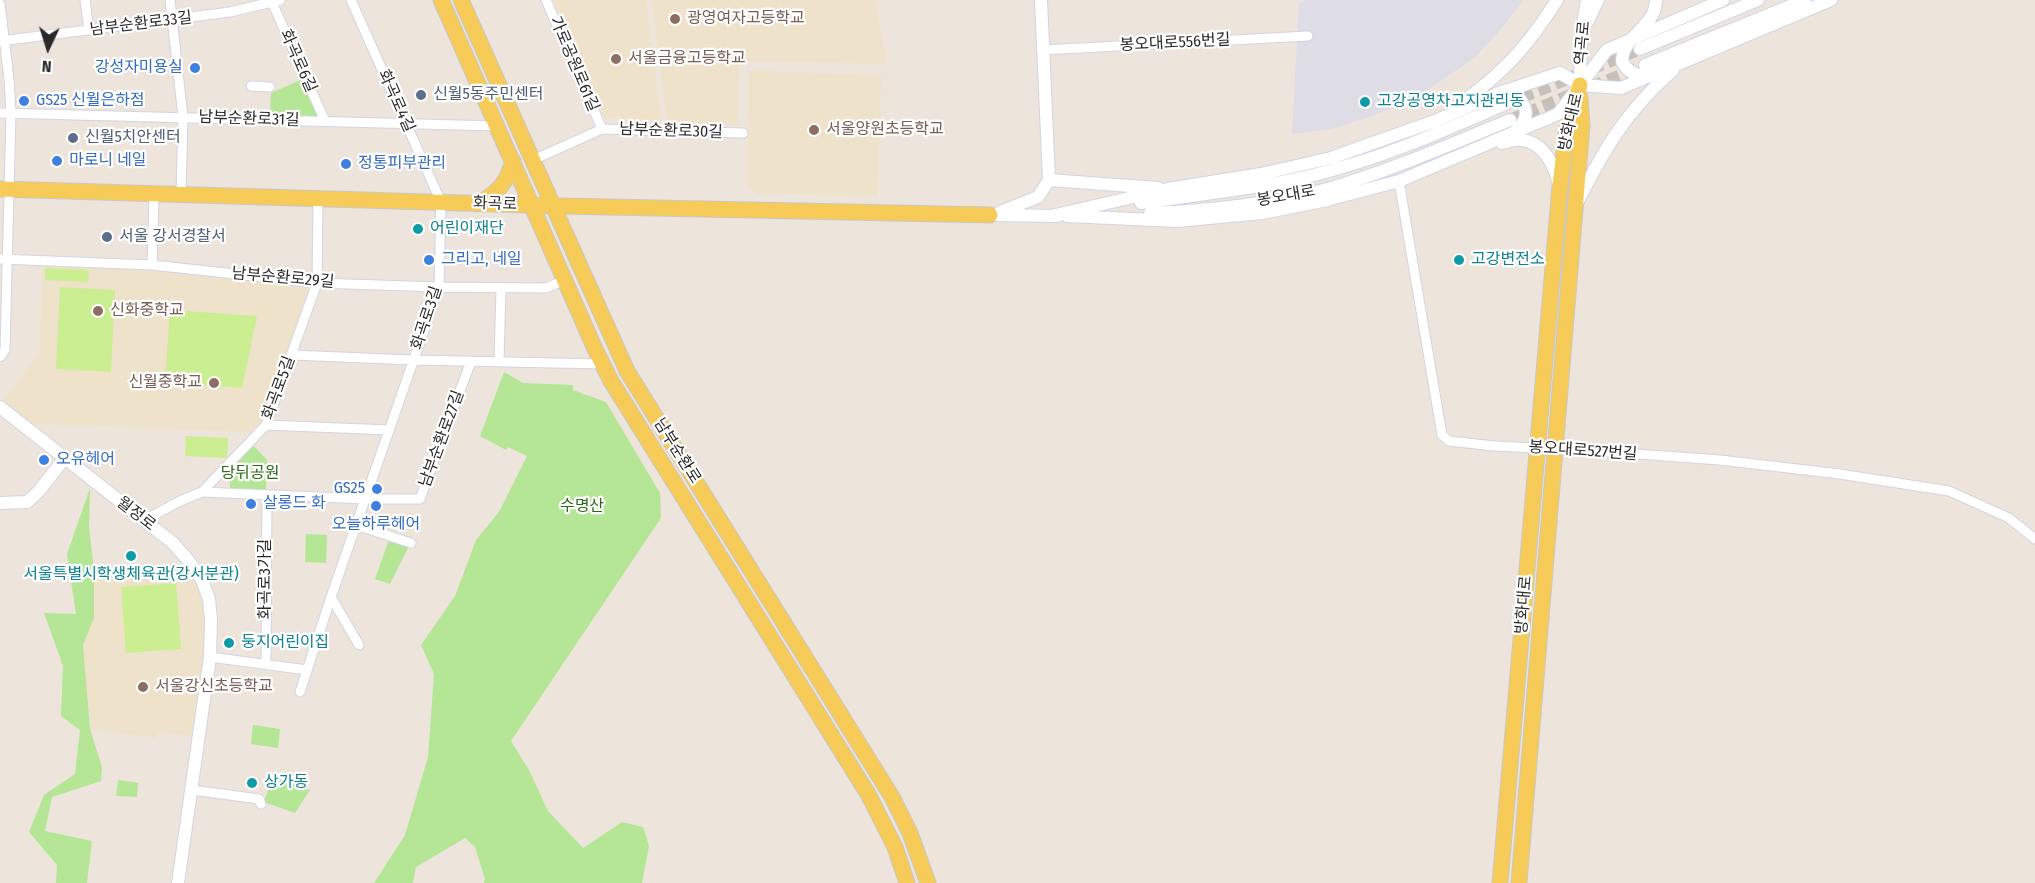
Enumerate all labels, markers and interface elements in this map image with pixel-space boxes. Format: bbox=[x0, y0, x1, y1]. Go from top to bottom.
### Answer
street label: 남부순환로33길 bbox=[89, 8, 193, 40]
place label: 광영여자고등학교 bbox=[687, 9, 805, 29]
marker: 광영여자고등학교 bbox=[668, 12, 682, 26]
street label: 가로공원로61길 bbox=[545, 13, 603, 115]
north arrow bbox=[18, 18, 78, 78]
street label: 역곡로 bbox=[1572, 20, 1594, 66]
street label: 화곡로6길 bbox=[276, 27, 320, 95]
street label: 봉오대로556번길 bbox=[1119, 31, 1231, 55]
place label: 서울금융고등학교 bbox=[628, 49, 746, 69]
marker: 서울금융고등학교 bbox=[609, 52, 623, 66]
text: N bbox=[41, 57, 52, 76]
place label: 강성자미용실 bbox=[95, 58, 183, 78]
marker: 강성자미용실 bbox=[188, 61, 202, 75]
street label: 화곡로4길 bbox=[374, 67, 418, 135]
place label: 신월5동주민센터 bbox=[433, 85, 543, 105]
marker: 신월5동주민센터 bbox=[414, 88, 428, 102]
place label: GS25 신월은하점 bbox=[36, 91, 145, 111]
street label: 방화대로 bbox=[1555, 91, 1587, 153]
place label: 고강공영차고지관리동 bbox=[1377, 92, 1524, 112]
marker: GS25 신월은하점 bbox=[17, 94, 31, 108]
marker: 고강공영차고지관리동 bbox=[1358, 95, 1372, 109]
street label: 남부순환로31길 bbox=[198, 108, 300, 130]
street label: 남부순환로30길 bbox=[619, 120, 723, 142]
place label: 서울양원초등학교 bbox=[826, 120, 944, 140]
marker: 서울양원초등학교 bbox=[807, 123, 821, 137]
place label: 신월5치안센터 bbox=[85, 128, 181, 148]
marker: 신월5치안센터 bbox=[66, 131, 80, 145]
place label: 마로니 네일 bbox=[69, 151, 146, 171]
marker: 마로니 네일 bbox=[50, 154, 64, 168]
place label: 정통피부관리 bbox=[358, 154, 446, 174]
marker: 정통피부관리 bbox=[339, 157, 353, 171]
street label: 봉오대로 bbox=[1255, 181, 1317, 211]
street label: 화곡로 bbox=[473, 194, 517, 214]
place label: 어린이재단 bbox=[430, 219, 504, 239]
marker: 어린이재단 bbox=[411, 222, 425, 236]
place label: 서울 강서경찰서 bbox=[119, 227, 226, 247]
marker: 서울 강서경찰서 bbox=[100, 230, 114, 244]
place label: 그리고, 네일 bbox=[441, 250, 522, 270]
place label: 고강변전소 bbox=[1471, 250, 1545, 270]
marker: 그리고, 네일 bbox=[422, 253, 436, 267]
marker: 고강변전소 bbox=[1452, 253, 1466, 267]
street label: 남부순환로29길 bbox=[231, 264, 335, 292]
street label: 화곡로3길 bbox=[408, 284, 446, 352]
place label: 신화중학교 bbox=[110, 301, 184, 321]
marker: 신화중학교 bbox=[91, 304, 105, 318]
street label: 화곡로5길 bbox=[259, 354, 299, 422]
place label: 신월중학교 bbox=[128, 373, 202, 393]
marker: 신월중학교 bbox=[207, 376, 221, 390]
street label: 남부순환로27길 bbox=[416, 388, 468, 490]
street label: 남부순환로 bbox=[649, 415, 705, 487]
street label: 봉오대로527번길 bbox=[1528, 438, 1638, 464]
place label: 오유헤어 bbox=[56, 450, 115, 470]
marker: 오유헤어 bbox=[37, 453, 51, 467]
park label: 당뒤공원 bbox=[221, 464, 279, 484]
place label: GS25 bbox=[334, 479, 365, 499]
marker: GS25 bbox=[370, 482, 384, 496]
street label: 월정로 bbox=[113, 493, 159, 535]
place label: 살롱드 화 bbox=[263, 494, 326, 514]
marker: 살롱드 화 bbox=[244, 497, 258, 511]
park label: 수명산 bbox=[560, 497, 604, 517]
marker: 오늘하루헤어 bbox=[369, 499, 383, 513]
place label: 오늘하루헤어 bbox=[332, 515, 420, 535]
street label: 화곡로3가길 bbox=[256, 539, 276, 619]
marker: 서울특별시학생체육관(강서분관) bbox=[124, 549, 138, 563]
place label: 서울특별시학생체육관(강서분관) bbox=[23, 565, 239, 585]
street label: 방화대로 bbox=[1512, 575, 1536, 635]
place label: 둥지어린이집 bbox=[241, 633, 329, 653]
marker: 둥지어린이집 bbox=[222, 636, 236, 650]
place label: 서울강신초등학교 bbox=[155, 677, 273, 697]
marker: 서울강신초등학교 bbox=[136, 680, 150, 694]
place label: 상가동 bbox=[264, 773, 308, 793]
marker: 상가동 bbox=[245, 776, 259, 790]

